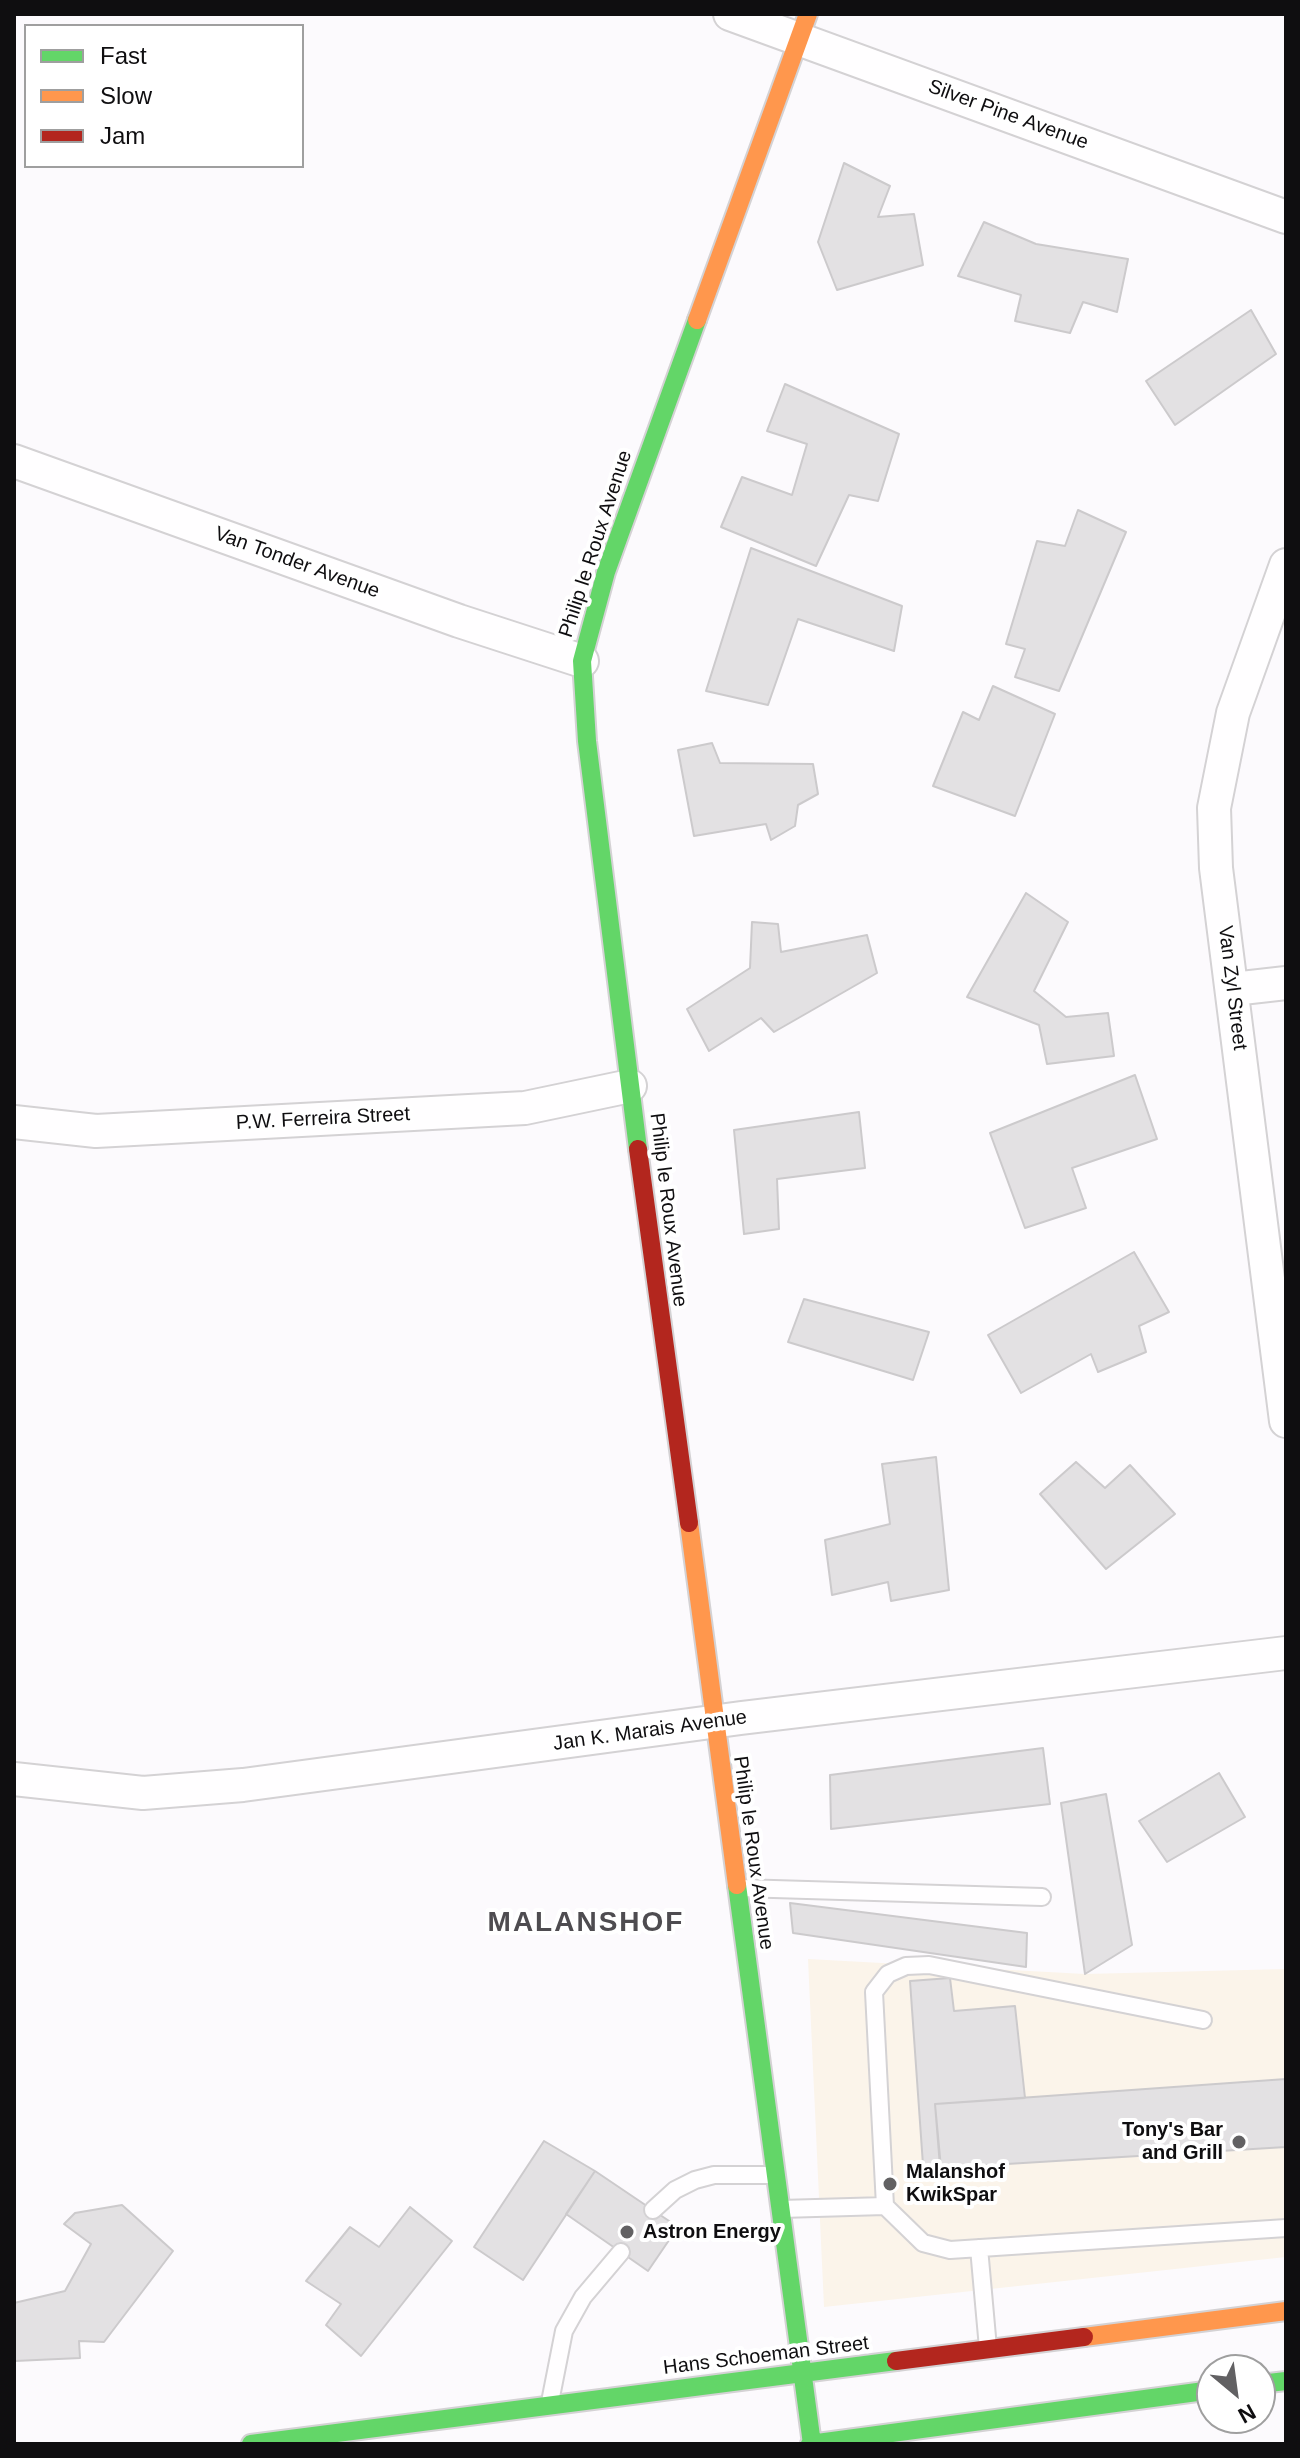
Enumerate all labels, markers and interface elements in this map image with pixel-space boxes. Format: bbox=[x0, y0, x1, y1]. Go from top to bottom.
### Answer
legend bbox=[24, 24, 304, 168]
text: Fast bbox=[100, 42, 147, 69]
street label: Silver Pine Avenue bbox=[925, 75, 1091, 155]
text: Slow bbox=[100, 82, 152, 109]
text: Jam bbox=[100, 122, 145, 149]
street label: Philip le Roux Avenue bbox=[554, 447, 638, 641]
street label: Van Tonder Avenue bbox=[211, 522, 383, 604]
street label: Van Zyl Street bbox=[1212, 924, 1252, 1052]
street label: P.W. Ferreira Street bbox=[235, 1102, 411, 1136]
street label: Philip le Roux Avenue bbox=[644, 1112, 692, 1308]
street label: Jan K. Marais Avenue bbox=[552, 1706, 748, 1756]
street label: Philip le Roux Avenue bbox=[728, 1755, 778, 1951]
district label: MALANSHOF bbox=[488, 1906, 684, 1940]
place label: Tony's Bar and Grill bbox=[1122, 2118, 1223, 2165]
marker: Tony's Bar and Grill bbox=[1230, 2133, 1248, 2151]
place label: Malanshof KwikSpar bbox=[906, 2160, 1005, 2207]
marker: Malanshof KwikSpar bbox=[881, 2175, 899, 2193]
place label: Astron Energy bbox=[643, 2220, 781, 2244]
marker: Astron Energy bbox=[618, 2223, 636, 2241]
street label: Hans Schoeman Street bbox=[662, 2331, 870, 2381]
north arrow bbox=[1196, 2354, 1276, 2434]
text: N bbox=[1234, 2399, 1260, 2428]

